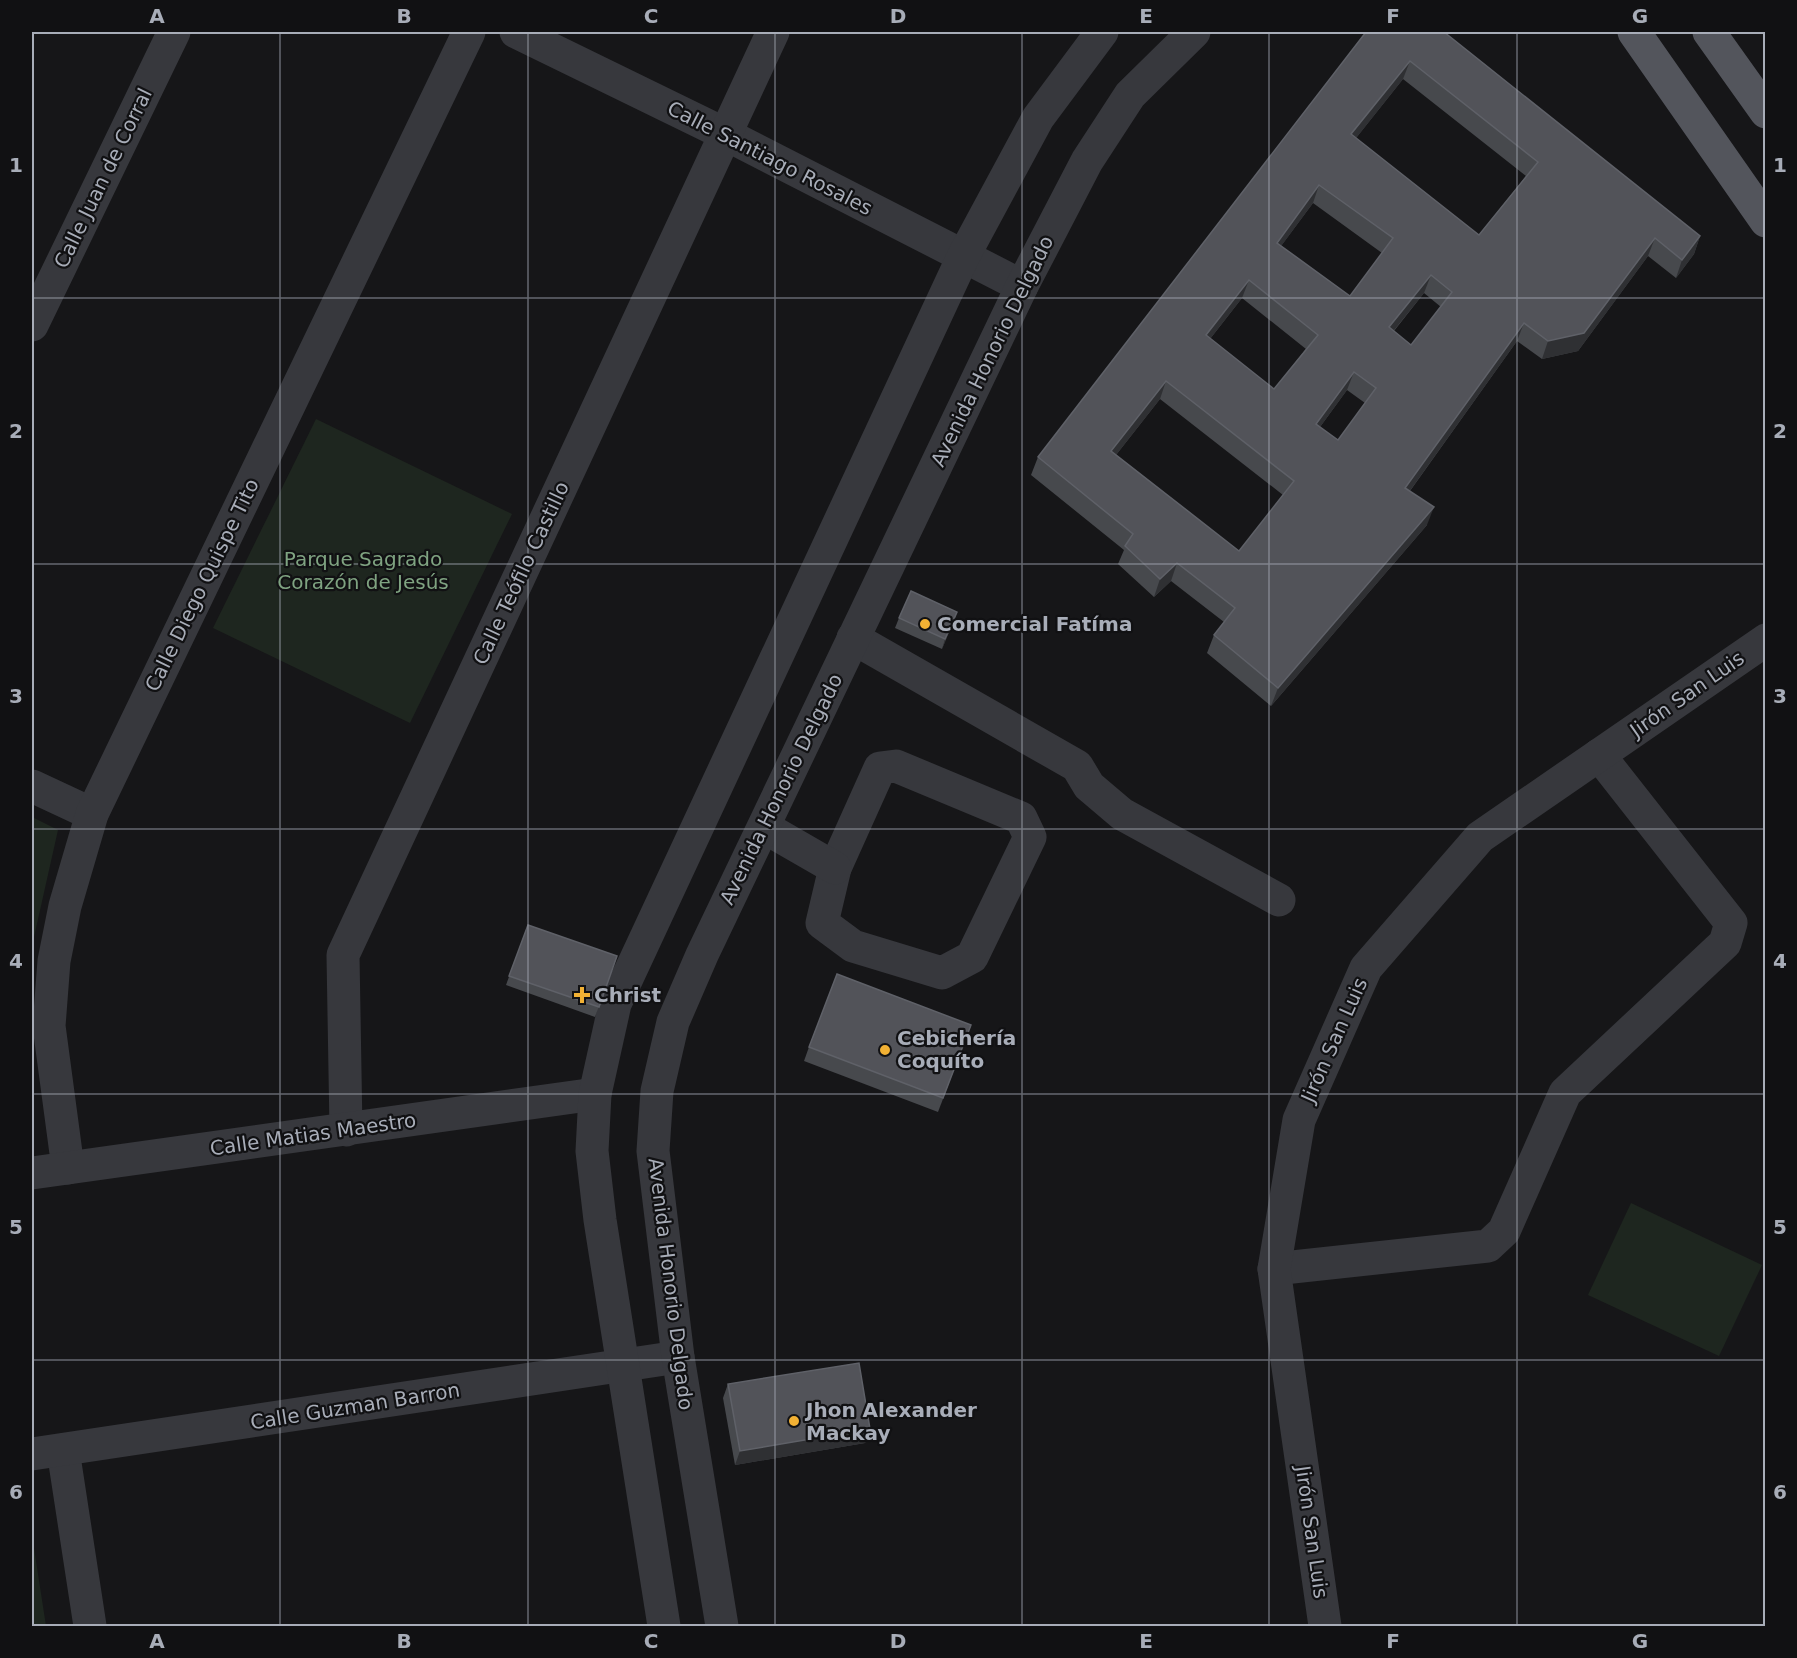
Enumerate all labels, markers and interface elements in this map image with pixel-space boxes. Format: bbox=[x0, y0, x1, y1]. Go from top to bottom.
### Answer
text: A bbox=[149, 4, 165, 28]
text: B bbox=[396, 4, 412, 28]
text: C bbox=[644, 4, 658, 28]
text: D bbox=[890, 4, 906, 28]
text: E bbox=[1139, 4, 1153, 28]
text: F bbox=[1386, 4, 1400, 28]
text: G bbox=[1632, 4, 1648, 28]
street label: Calle Juan de Corral bbox=[49, 84, 157, 272]
street label: Calle Santiago Rosales bbox=[664, 96, 876, 220]
text: 1 bbox=[9, 153, 23, 177]
text: 1 bbox=[1773, 153, 1787, 177]
street label: Avenida Honorio Delgado bbox=[926, 232, 1058, 470]
text: 2 bbox=[9, 419, 23, 443]
text: 2 bbox=[1773, 419, 1787, 443]
street label: Calle Diego Quispe Tito bbox=[140, 475, 264, 695]
street label: Calle Teófilo Castillo bbox=[468, 478, 574, 668]
park label: Parque Sagrado Corazón de Jesús bbox=[277, 547, 449, 594]
place label: Comercial Fatíma bbox=[937, 612, 1132, 636]
marker: Comercial Fatíma bbox=[918, 617, 932, 631]
street label: Jirón San Luis bbox=[1624, 646, 1749, 743]
street label: Avenida Honorio Delgado bbox=[715, 670, 847, 908]
text: 3 bbox=[9, 684, 23, 708]
text: 3 bbox=[1773, 684, 1787, 708]
text: 4 bbox=[9, 949, 23, 973]
text: 4 bbox=[1773, 949, 1787, 973]
street label: Jirón San Luis bbox=[1295, 974, 1372, 1108]
place label: Christ bbox=[594, 983, 662, 1007]
marker: Christ bbox=[575, 988, 589, 1002]
place label: Cebichería Coquíto bbox=[897, 1026, 1016, 1073]
marker: Cebichería Coquíto bbox=[878, 1043, 892, 1057]
street label: Calle Matias Maestro bbox=[208, 1108, 418, 1160]
street label: Avenida Honorio Delgado bbox=[644, 1157, 698, 1411]
text: 5 bbox=[9, 1215, 23, 1239]
text: 5 bbox=[1773, 1215, 1787, 1239]
street label: Calle Guzman Barron bbox=[248, 1378, 462, 1434]
place label: Jhon Alexander Mackay bbox=[804, 1398, 977, 1445]
marker: Jhon Alexander Mackay bbox=[787, 1414, 801, 1428]
street label: Jirón San Luis bbox=[1291, 1462, 1333, 1600]
text: 6 bbox=[9, 1480, 23, 1504]
text: 6 bbox=[1773, 1480, 1787, 1504]
text: A bbox=[149, 1629, 165, 1653]
text: B bbox=[396, 1629, 412, 1653]
text: C bbox=[644, 1629, 658, 1653]
text: D bbox=[890, 1629, 906, 1653]
text: E bbox=[1139, 1629, 1153, 1653]
text: F bbox=[1386, 1629, 1400, 1653]
text: G bbox=[1632, 1629, 1648, 1653]

